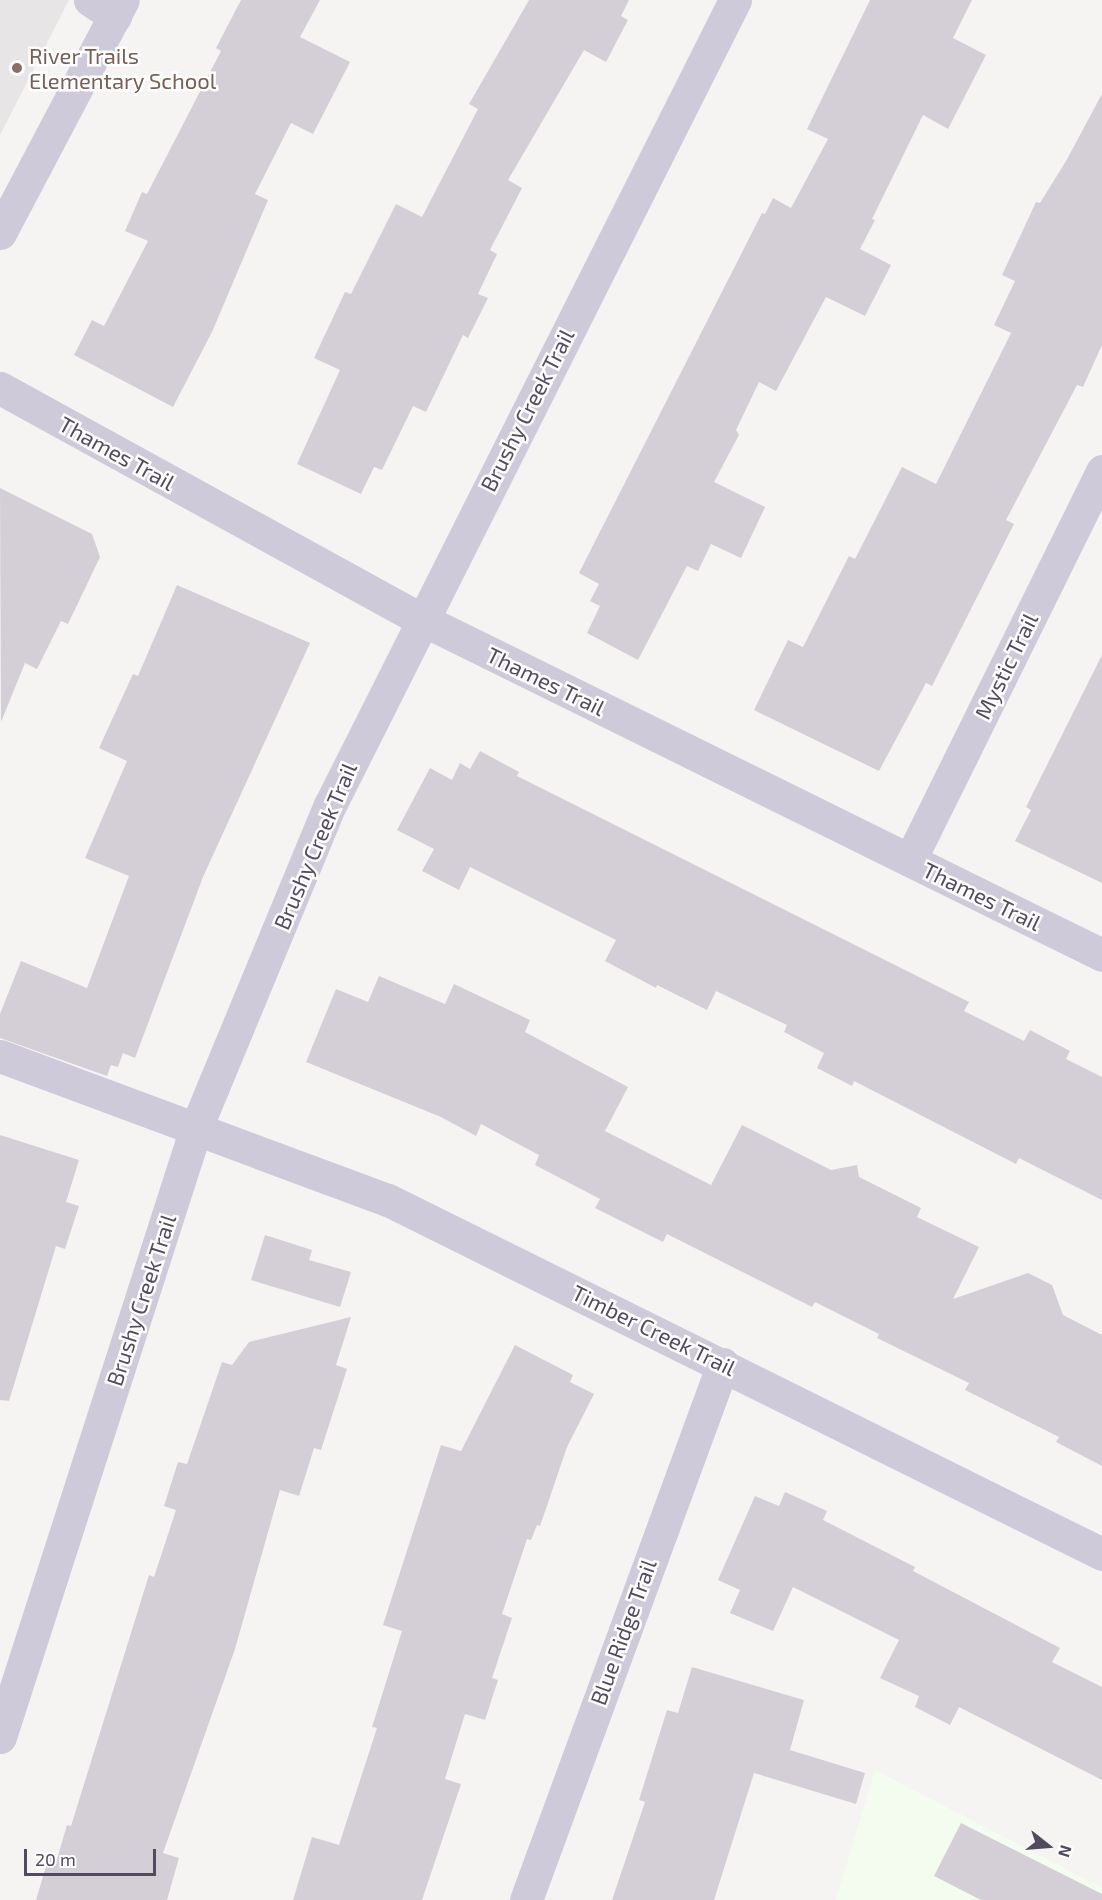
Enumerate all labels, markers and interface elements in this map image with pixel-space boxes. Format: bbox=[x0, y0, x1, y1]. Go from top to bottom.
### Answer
place label: River Trails Elementary School bbox=[29, 42, 217, 94]
marker: River Trails Elementary School bbox=[10, 61, 24, 75]
street label: Brushy Creek Trail bbox=[474, 324, 580, 496]
street label: Thames Trail bbox=[54, 410, 180, 496]
street label: Mystic Trail bbox=[969, 608, 1043, 724]
street label: Thames Trail bbox=[482, 641, 610, 721]
street label: Brushy Creek Trail bbox=[268, 758, 362, 934]
street label: Thames Trail bbox=[918, 856, 1046, 936]
street label: Brushy Creek Trail bbox=[101, 1210, 181, 1390]
street label: Timber Creek Trail bbox=[567, 1279, 741, 1381]
street label: Blue Ridge Trail bbox=[584, 1555, 662, 1709]
north arrow bbox=[1018, 1816, 1078, 1876]
scale bar bbox=[27, 1837, 159, 1875]
text: N bbox=[1055, 1843, 1076, 1860]
text: 20 m bbox=[35, 1848, 76, 1870]

